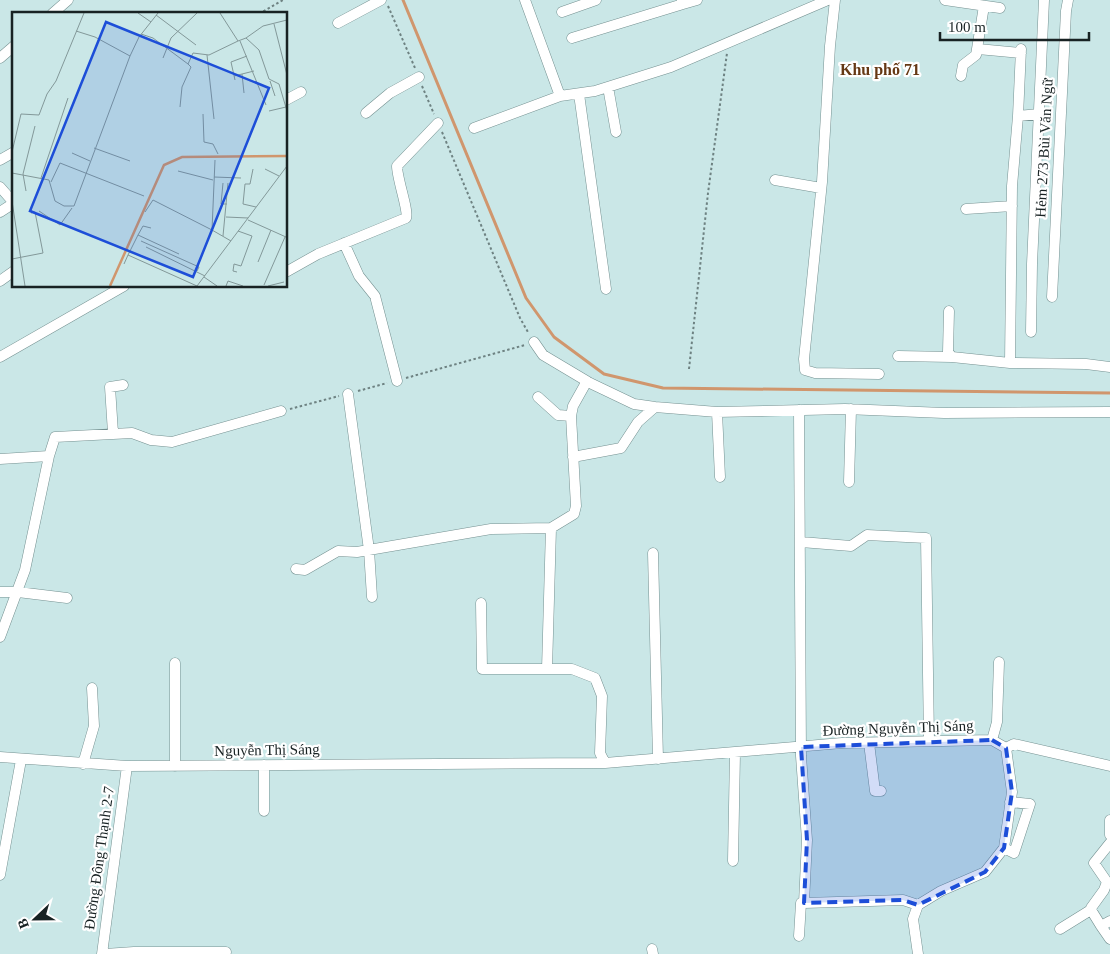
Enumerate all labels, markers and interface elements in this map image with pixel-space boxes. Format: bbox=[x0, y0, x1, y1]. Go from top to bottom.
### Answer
scale bar bbox=[940, 10, 1089, 42]
inset map bbox=[12, 12, 288, 288]
text: 100 m bbox=[948, 19, 986, 35]
district label: Khu phố 71 bbox=[840, 61, 920, 79]
street label: Hẻm 273 Bùi Văn Ngữ bbox=[1032, 77, 1056, 218]
street label: Đường Nguyễn Thị Sáng bbox=[822, 717, 974, 739]
street label: Nguyễn Thị Sáng bbox=[214, 741, 320, 759]
street label: Đường Đông Thạnh 2-7 bbox=[81, 785, 117, 931]
north arrow bbox=[10, 894, 60, 944]
text: B bbox=[15, 917, 32, 931]

